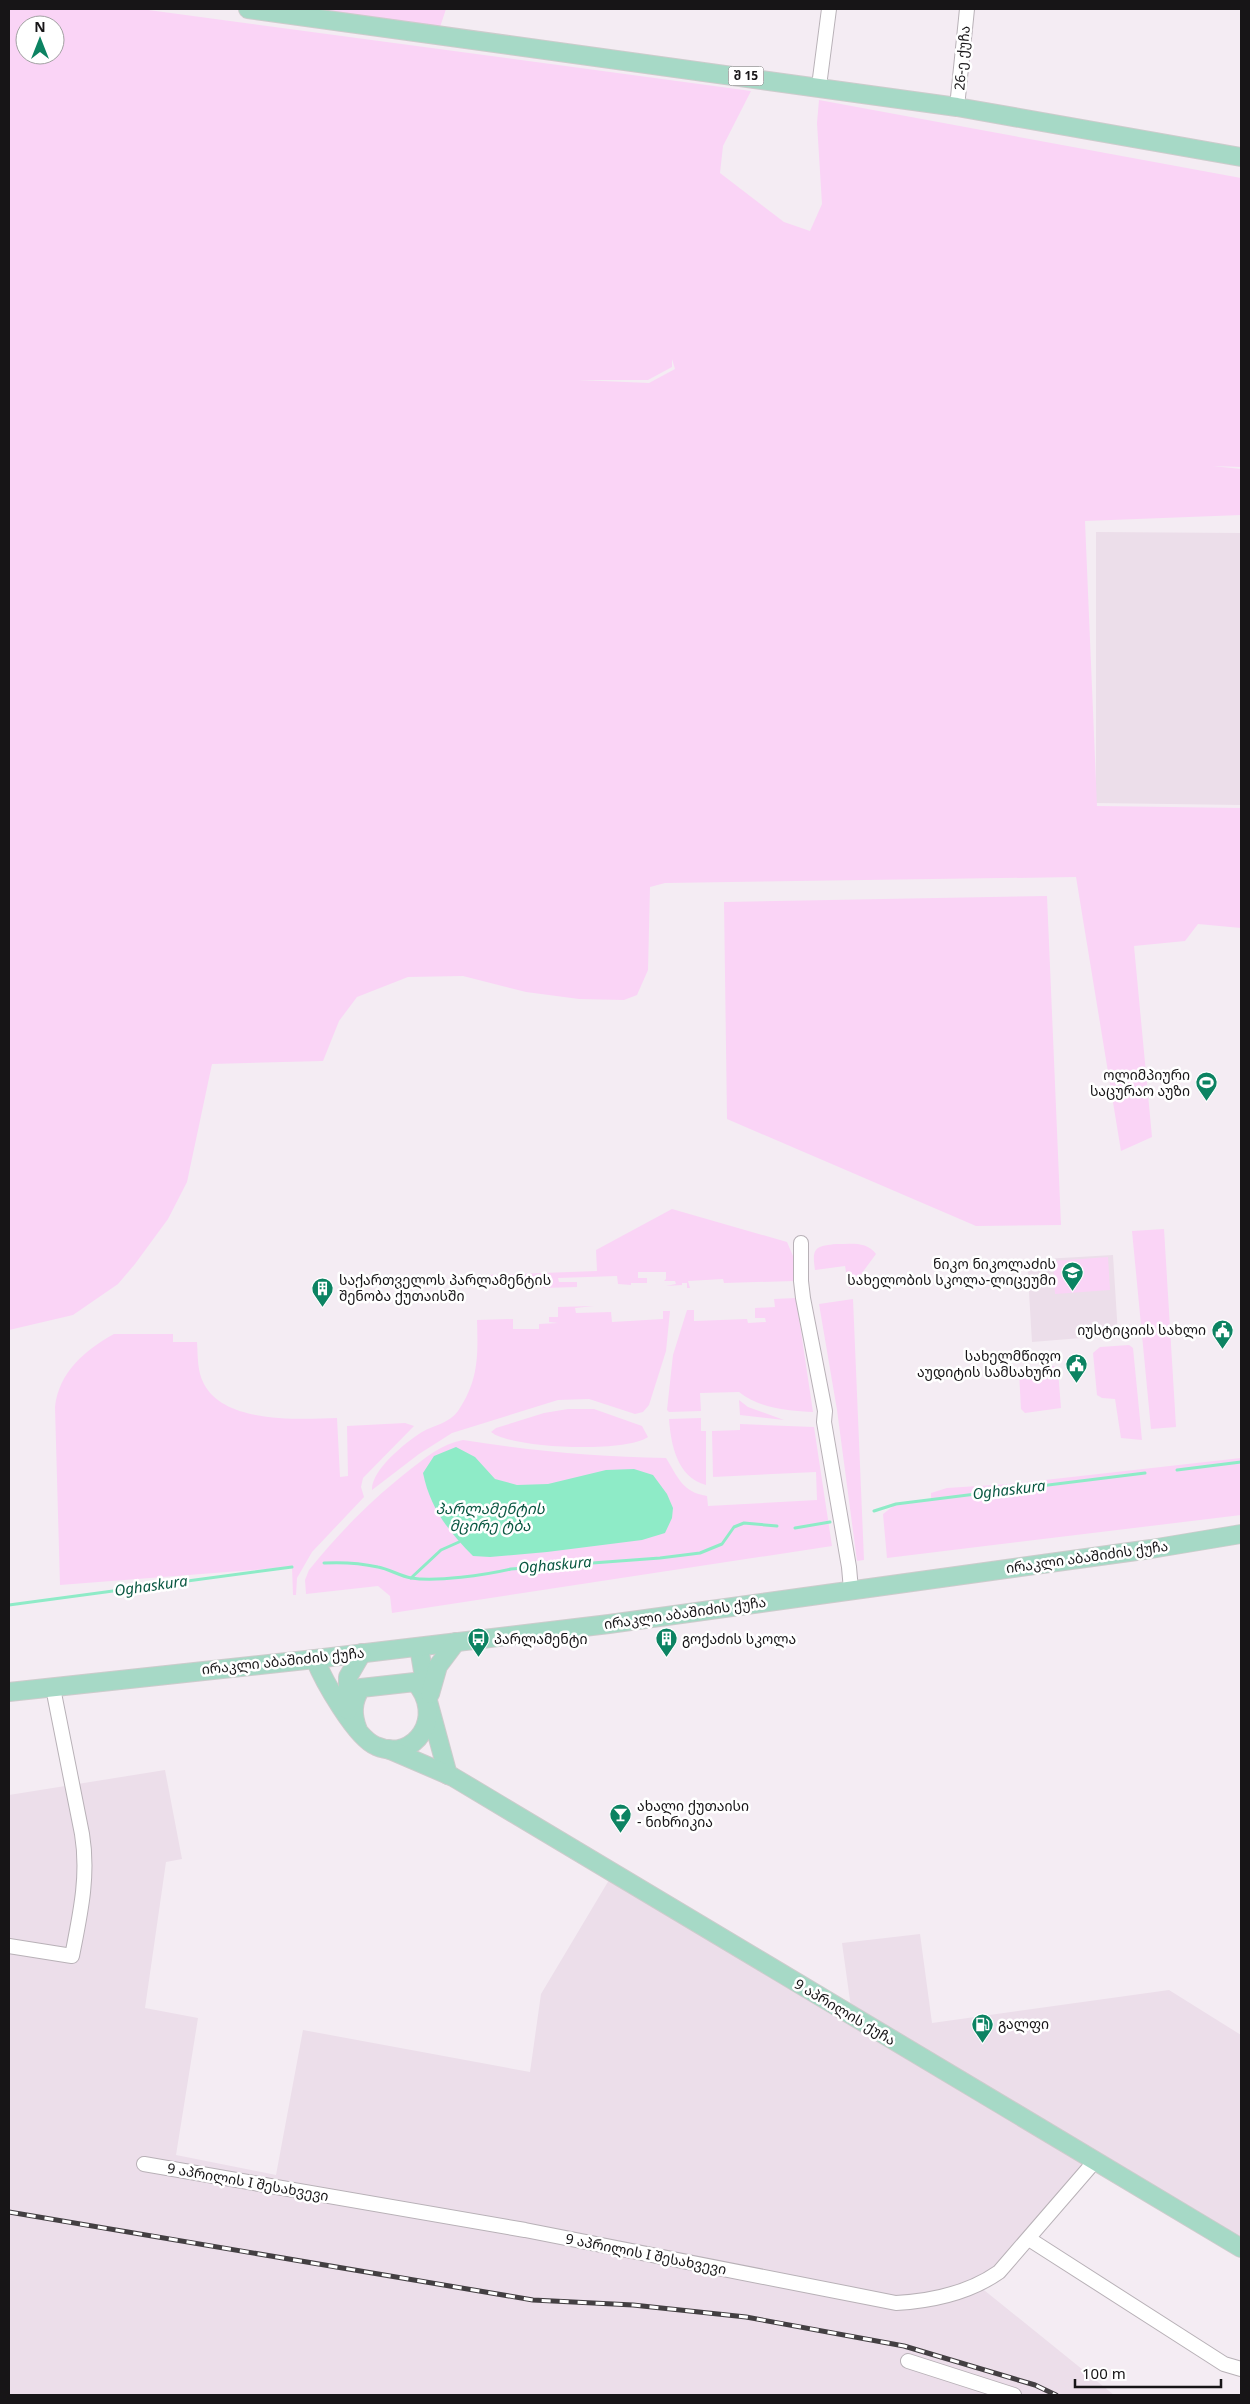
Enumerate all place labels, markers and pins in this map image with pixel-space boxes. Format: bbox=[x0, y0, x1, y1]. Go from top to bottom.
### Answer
place label: ოლიმპიური საცურაო აუზი bbox=[1090, 1065, 1190, 1100]
sports icon: ოლიმპიური საცურაო აუზი bbox=[1194, 1071, 1218, 1102]
place label: ნიკო ნიკოლაძის სახელობის სკოლა-ლიცეუმი bbox=[847, 1254, 1056, 1289]
school or university icon: ნიკო ნიკოლაძის სახელობის სკოლა-ლიცეუმი bbox=[1060, 1260, 1084, 1291]
place label: საქართველოს პარლამენტის შენობა ქუთაისში bbox=[339, 1270, 551, 1305]
building icon: საქართველოს პარლამენტის შენობა ქუთაისში bbox=[311, 1276, 335, 1307]
public building icon: იუსტიციის სახლი bbox=[1210, 1318, 1234, 1349]
place label: იუსტიციის სახლი bbox=[1077, 1320, 1206, 1339]
place label: სახელმწიფო აუდიტის სამსახური bbox=[917, 1346, 1061, 1381]
public building icon: სახელმწიფო აუდიტის სამსახური bbox=[1065, 1352, 1089, 1383]
bus stop icon: პარლამენტი bbox=[466, 1627, 490, 1658]
building icon: გოქაძის სკოლა bbox=[654, 1627, 678, 1658]
place label: პარლამენტი bbox=[494, 1629, 587, 1648]
place label: გოქაძის სკოლა bbox=[682, 1629, 796, 1648]
place label: ახალი ქუთაისი - ნიხრიკია bbox=[637, 1796, 749, 1831]
bar icon: ახალი ქუთაისი - ნიხრიკია bbox=[609, 1802, 633, 1833]
fuel station icon: გალფი bbox=[970, 2012, 994, 2043]
place label: გალფი bbox=[998, 2014, 1049, 2033]

